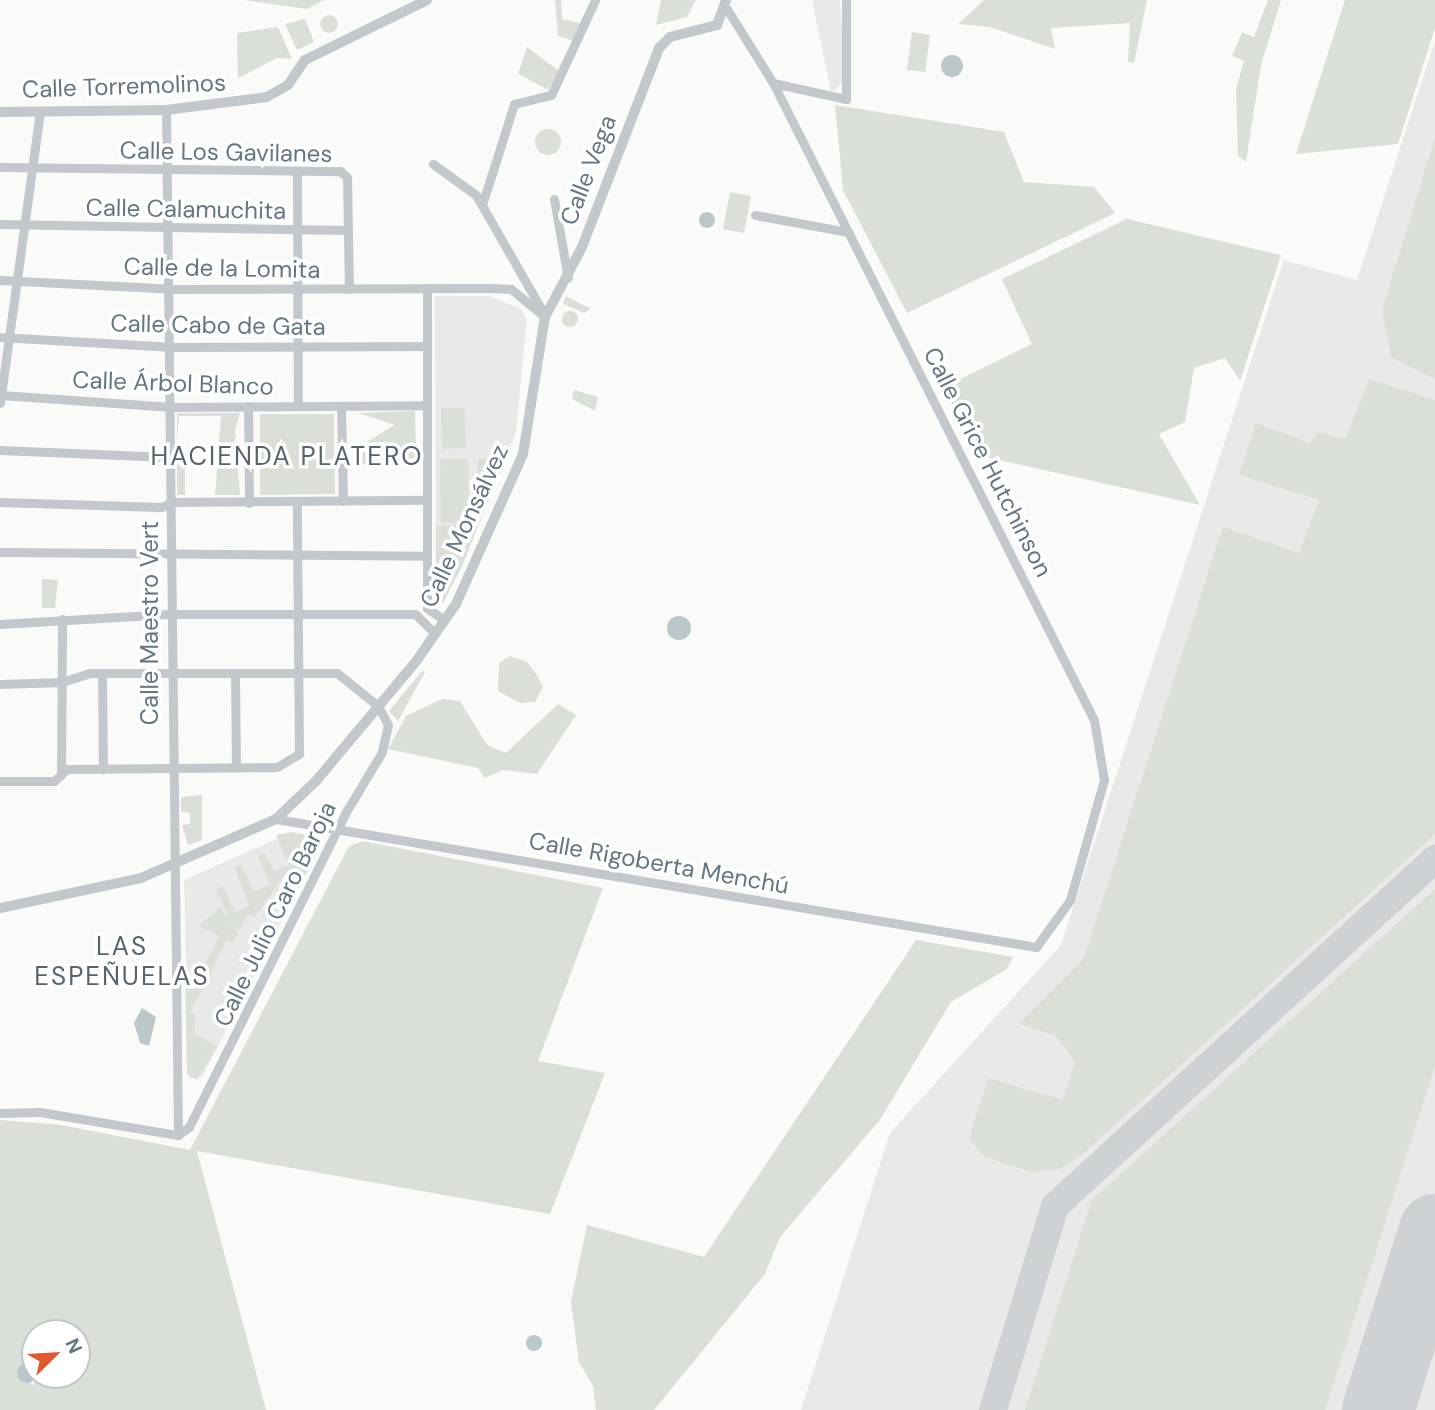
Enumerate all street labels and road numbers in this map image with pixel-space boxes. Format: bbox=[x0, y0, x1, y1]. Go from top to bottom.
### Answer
street label: Calle Torremolinos bbox=[21, 68, 227, 104]
street label: Calle Vega bbox=[554, 111, 622, 229]
street label: Calle Los Gavilanes bbox=[119, 136, 333, 168]
street label: Calle Calamuchita bbox=[85, 193, 287, 225]
street label: Calle de la Lomita bbox=[123, 252, 321, 284]
street label: Calle Cabo de Gata bbox=[110, 309, 326, 341]
street label: Calle Grice Hutchinson bbox=[918, 342, 1058, 582]
street label: Calle Árbol Blanco bbox=[72, 365, 274, 401]
street label: Calle Monsálvez bbox=[414, 440, 514, 612]
street label: Calle Maestro Vert bbox=[136, 521, 164, 725]
street label: Calle Julio Caro Baroja bbox=[208, 797, 342, 1031]
street label: Calle Rigoberta Menchú bbox=[527, 826, 791, 900]

